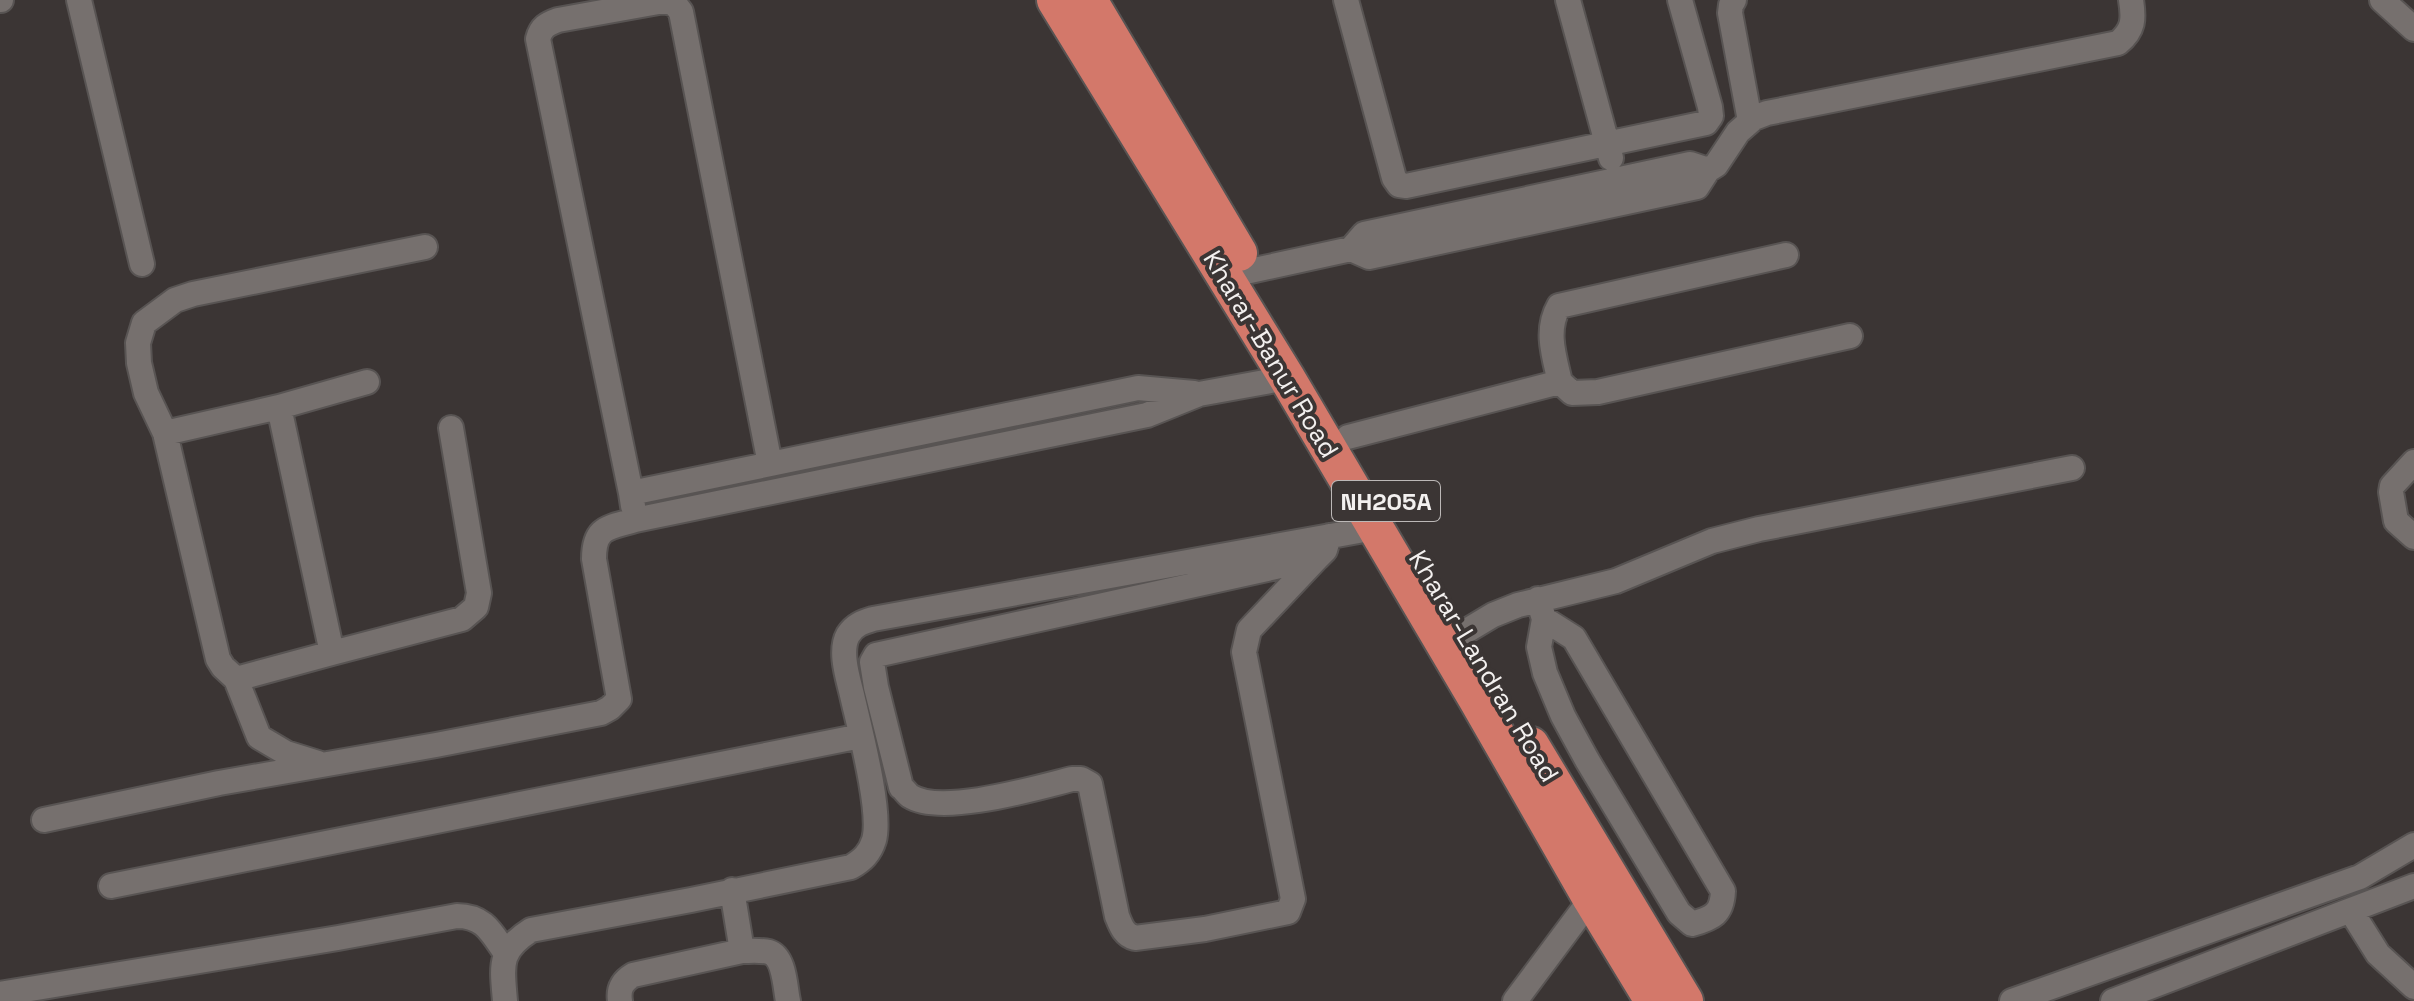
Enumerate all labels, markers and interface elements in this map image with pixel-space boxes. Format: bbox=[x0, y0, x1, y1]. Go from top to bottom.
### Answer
street label: Kharar-Banur Road bbox=[1196, 244, 1346, 464]
road number: NH205A bbox=[1332, 481, 1440, 521]
street label: Kharar-Landran Road bbox=[1401, 544, 1567, 788]

